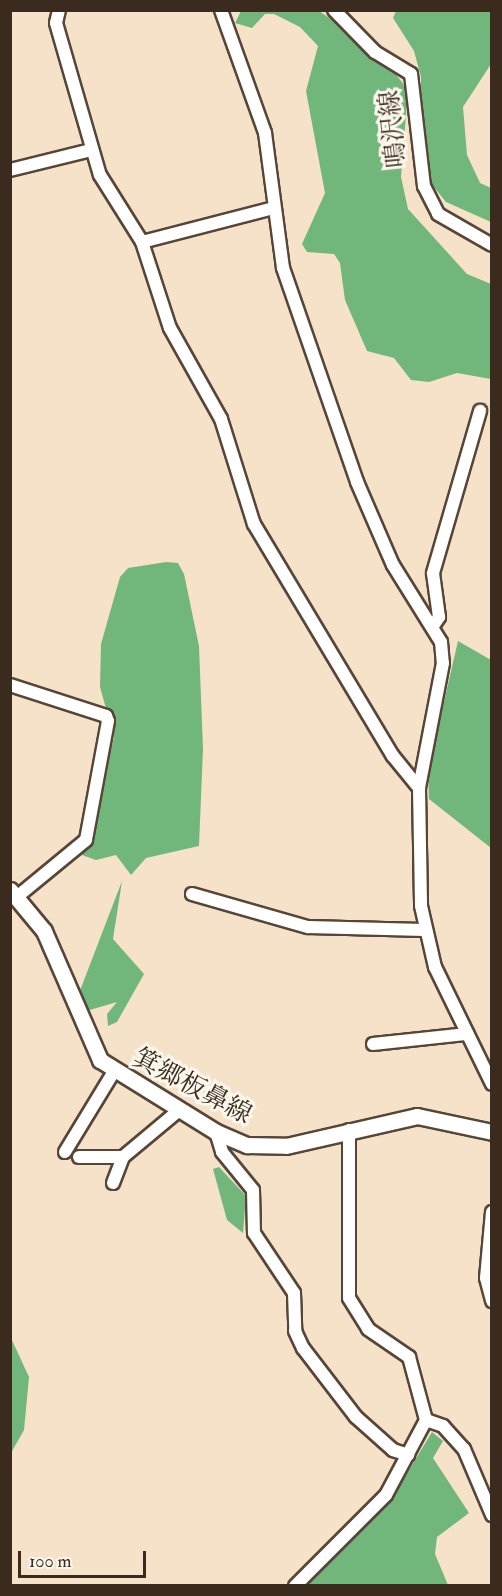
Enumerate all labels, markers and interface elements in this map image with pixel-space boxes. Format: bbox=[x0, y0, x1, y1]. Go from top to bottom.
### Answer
street label: 鳴沢線 bbox=[374, 89, 414, 169]
street label: 箕郷板鼻線 bbox=[127, 1043, 257, 1131]
scale bar bbox=[21, 1539, 148, 1577]
text: 100 m bbox=[29, 1550, 72, 1573]

